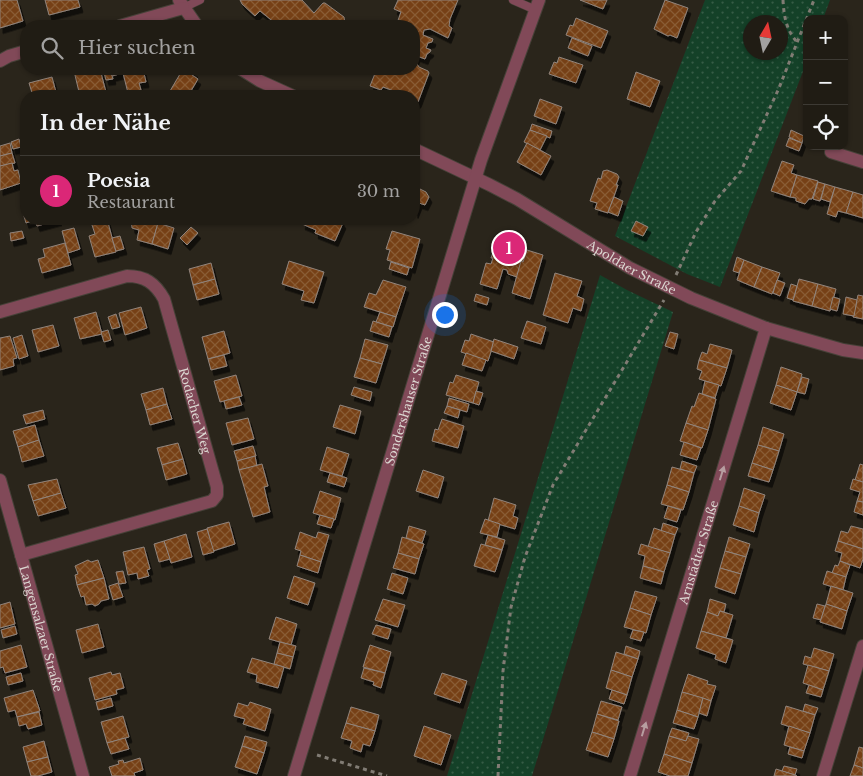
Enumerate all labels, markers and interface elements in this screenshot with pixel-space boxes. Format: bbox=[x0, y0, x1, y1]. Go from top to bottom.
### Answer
north arrow bbox=[743, 15, 788, 60]
map controls bbox=[803, 15, 848, 150]
button: + bbox=[803, 15, 848, 60]
search box bbox=[20, 20, 420, 75]
icon: search bbox=[38, 34, 66, 62]
text: Hier suchen bbox=[78, 36, 196, 59]
button: − bbox=[803, 60, 848, 105]
button: locate bbox=[803, 105, 848, 150]
text: In der Nähe bbox=[40, 110, 171, 136]
text: Poesia bbox=[87, 169, 150, 192]
text: 1 bbox=[53, 181, 59, 201]
text: 30 m bbox=[357, 181, 400, 201]
text: Restaurant bbox=[87, 192, 175, 212]
pin: 1 bbox=[493, 229, 525, 267]
street label: Apoldaer Straße bbox=[584, 236, 679, 297]
your location bbox=[432, 302, 458, 328]
street label: Sondershauser Straße bbox=[381, 335, 435, 467]
street label: Rodacher Weg bbox=[176, 366, 215, 456]
one-way arrow bbox=[719, 466, 726, 481]
street label: Arnstädter Straße bbox=[675, 498, 721, 607]
street label: Langensalzaer Straße bbox=[17, 563, 66, 693]
one-way arrow bbox=[641, 722, 648, 737]

